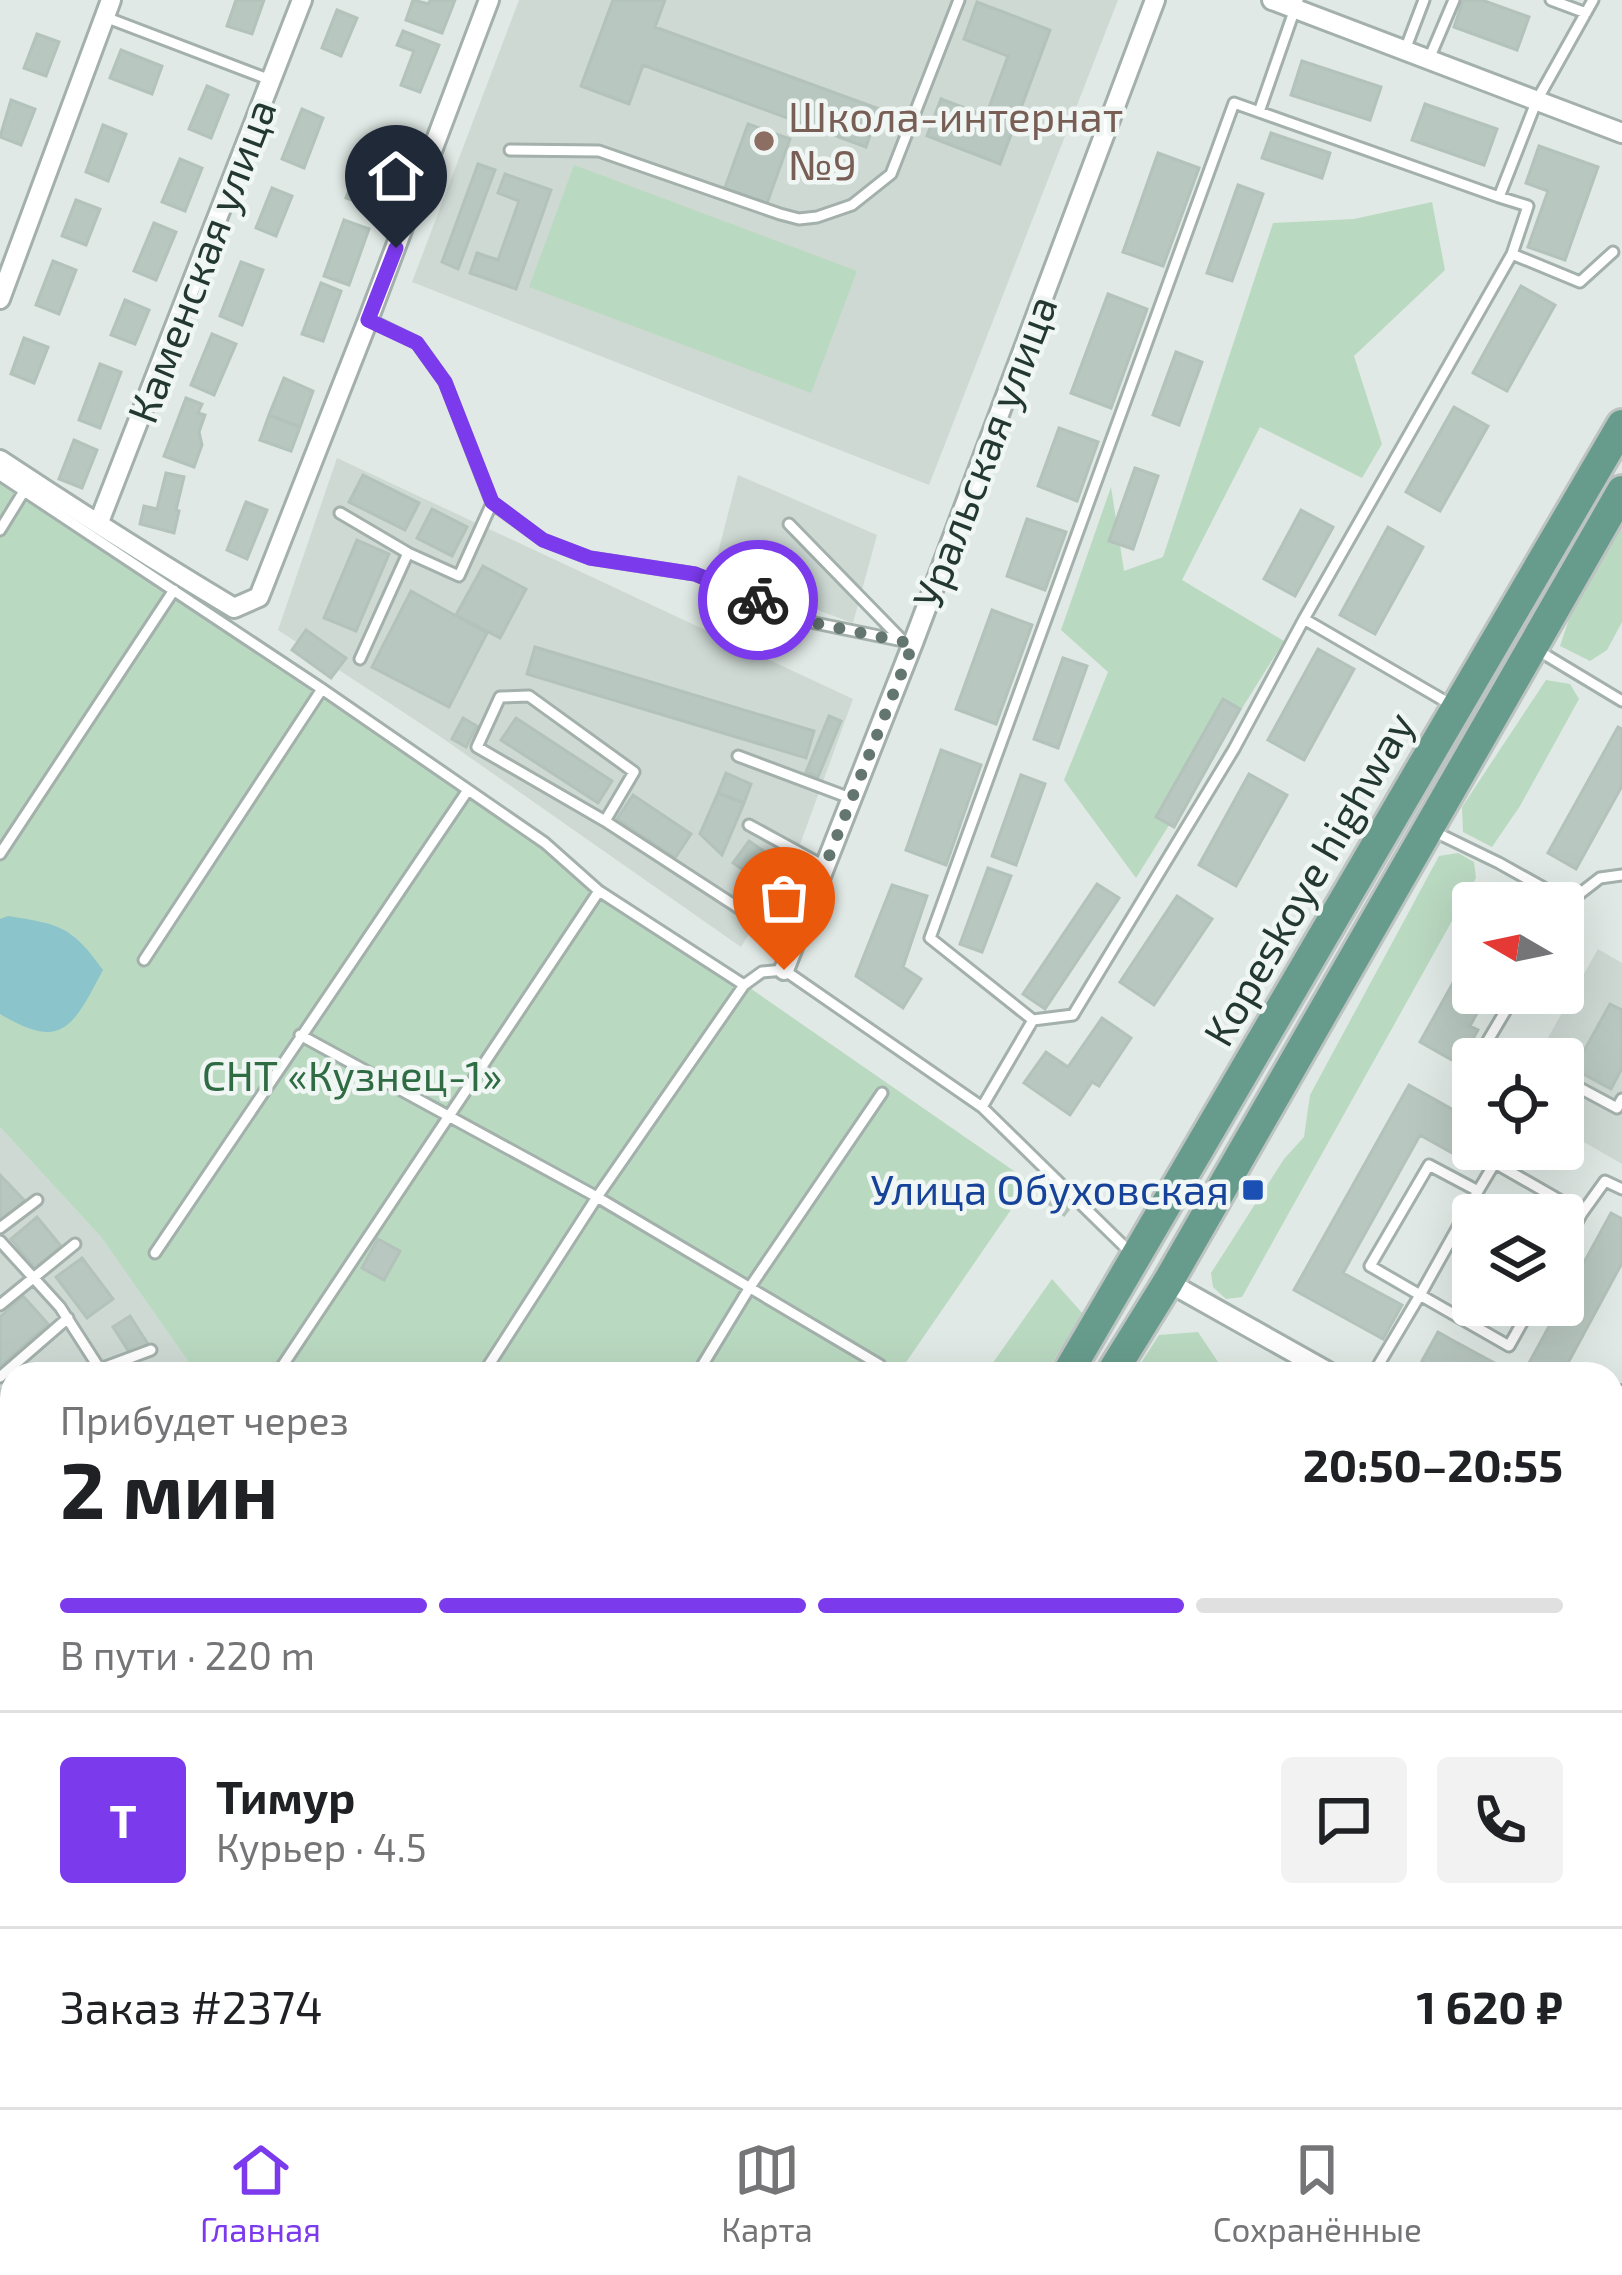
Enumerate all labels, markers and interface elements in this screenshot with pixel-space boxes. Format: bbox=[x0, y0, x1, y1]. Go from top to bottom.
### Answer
place label: Школа-интернат №9 bbox=[788, 90, 1123, 188]
street label: Каменская улица bbox=[115, 91, 286, 430]
pin bbox=[345, 125, 447, 248]
marker: Школа-интернат №9 bbox=[751, 128, 777, 154]
icon: home bbox=[363, 143, 429, 209]
street label: Уральская улица bbox=[900, 288, 1067, 615]
courier bbox=[698, 540, 818, 660]
icon: bike bbox=[725, 567, 791, 633]
street label: Kopeskoye highway bbox=[1191, 702, 1423, 1054]
pin bbox=[733, 847, 835, 970]
icon: bag bbox=[751, 865, 817, 931]
north arrow bbox=[1452, 882, 1584, 1014]
map controls bbox=[1452, 882, 1584, 1326]
button: locate bbox=[1452, 1038, 1584, 1170]
park label: СНТ «Кузнец-1» bbox=[202, 1049, 502, 1100]
place label: Улица Обуховская bbox=[870, 1163, 1229, 1214]
marker: Улица Обуховская bbox=[1240, 1177, 1266, 1203]
button: layers bbox=[1452, 1194, 1584, 1326]
text: Прибудет через bbox=[60, 1396, 349, 1443]
text: 20:50–20:55 bbox=[1303, 1437, 1563, 1491]
text: 2 мин bbox=[60, 1441, 278, 1535]
text: В пути · 220 m bbox=[60, 1631, 315, 1678]
button: chat bbox=[1281, 1757, 1407, 1883]
button: phone bbox=[1437, 1757, 1563, 1883]
text: Тимур bbox=[216, 1769, 355, 1823]
text: Т bbox=[109, 1793, 137, 1847]
text: Курьер · 4.5 bbox=[216, 1823, 427, 1870]
text: Заказ #2374 bbox=[60, 1979, 323, 2033]
text: 1 620 ₽ bbox=[1416, 1979, 1563, 2033]
tab: Главная bbox=[200, 2137, 321, 2249]
tab: Карта bbox=[721, 2137, 813, 2249]
tab: Сохранённые bbox=[1213, 2137, 1422, 2249]

